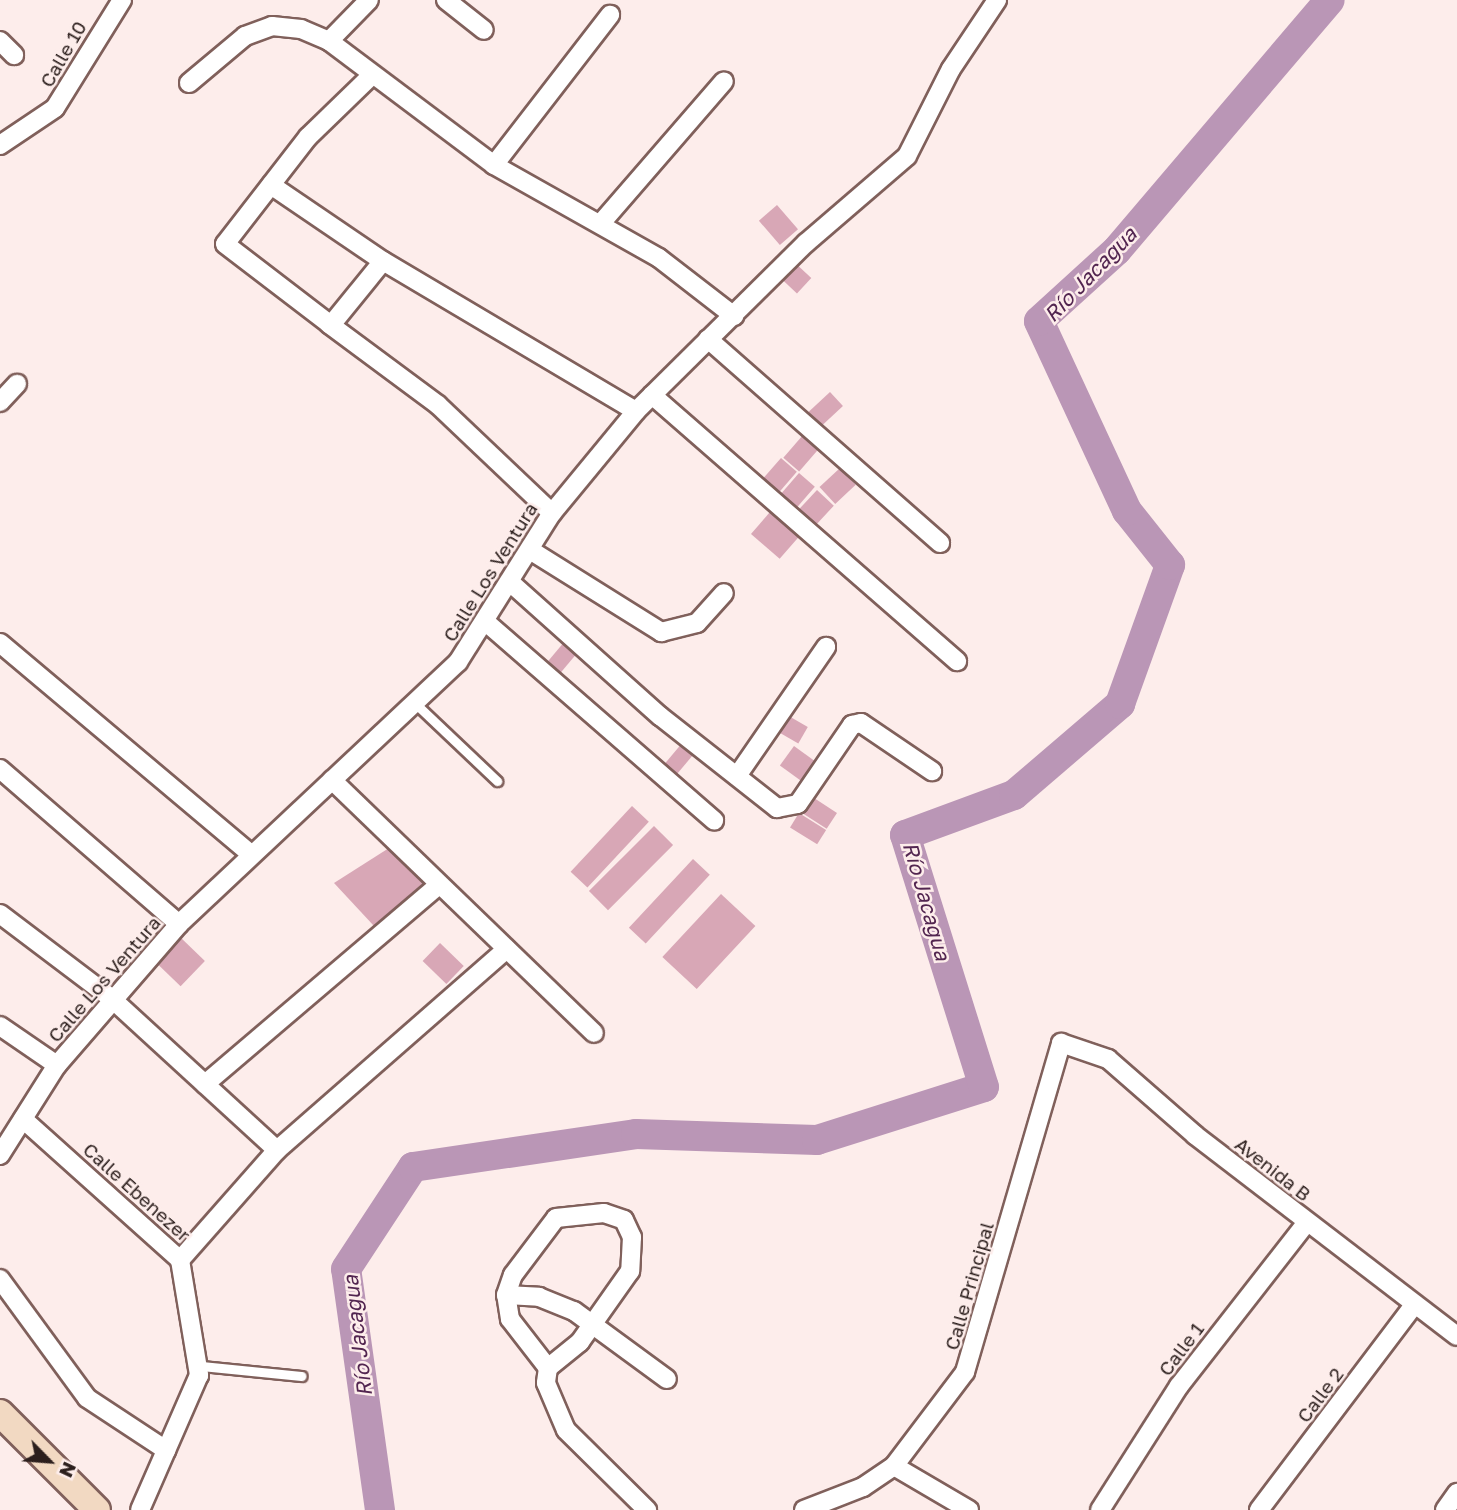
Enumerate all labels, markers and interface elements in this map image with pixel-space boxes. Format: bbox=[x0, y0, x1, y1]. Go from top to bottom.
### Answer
street label: Calle 10 bbox=[35, 17, 91, 91]
water label: Río Jacagua bbox=[1039, 221, 1141, 327]
street label: Calle Los Ventura bbox=[438, 498, 542, 646]
water label: Río Jacagua bbox=[898, 839, 956, 963]
street label: Calle Los Ventura bbox=[43, 911, 165, 1047]
street label: Avenida B bbox=[1231, 1132, 1315, 1206]
street label: Calle Ebenezer bbox=[79, 1138, 195, 1246]
street label: Calle Principal bbox=[940, 1219, 998, 1353]
water label: Río Jacagua bbox=[337, 1274, 377, 1398]
street label: Calle 1 bbox=[1154, 1318, 1208, 1380]
street label: Calle 2 bbox=[1292, 1363, 1348, 1427]
north arrow bbox=[14, 1426, 84, 1496]
text: N bbox=[55, 1459, 82, 1481]

